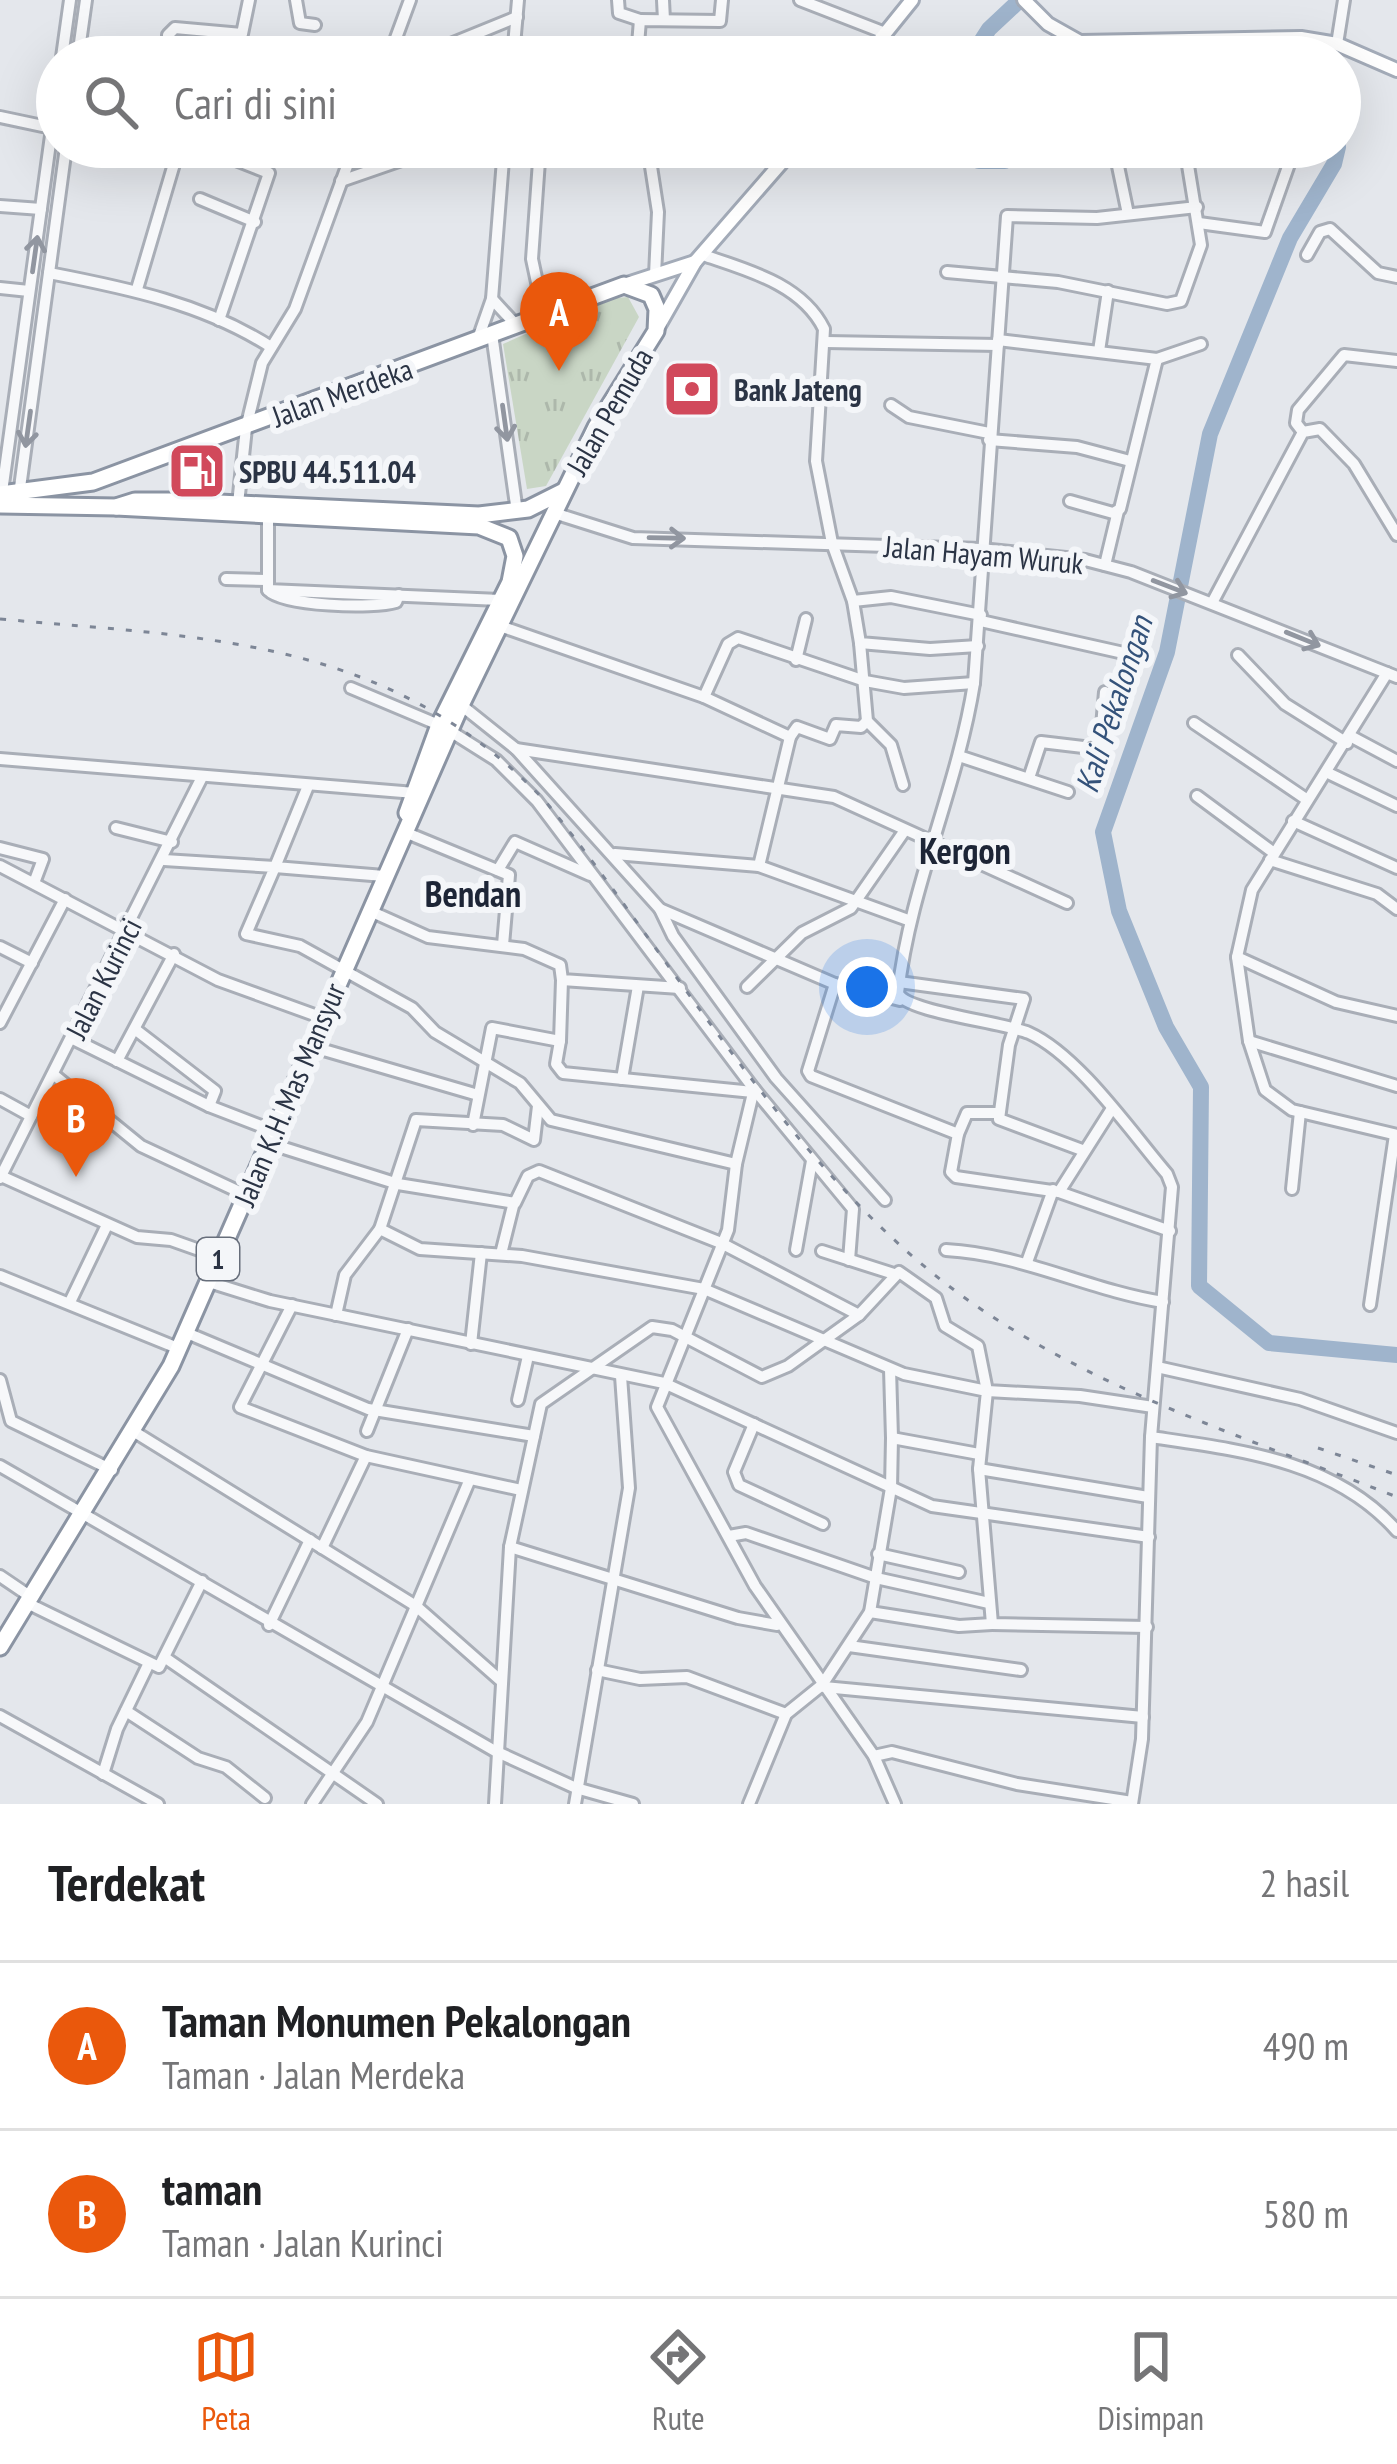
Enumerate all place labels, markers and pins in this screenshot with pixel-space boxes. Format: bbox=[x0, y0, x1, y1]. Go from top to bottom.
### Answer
pin: A bbox=[520, 272, 598, 371]
bank icon: Bank Jateng bbox=[661, 358, 723, 420]
place label: Bank Jateng bbox=[734, 370, 862, 409]
fuel station icon: SPBU 44.511.04 bbox=[166, 440, 228, 502]
place label: SPBU 44.511.04 bbox=[239, 452, 416, 491]
pin: B bbox=[37, 1078, 115, 1177]

